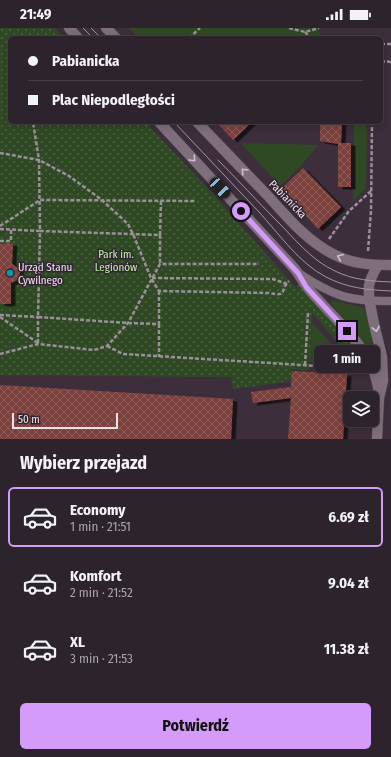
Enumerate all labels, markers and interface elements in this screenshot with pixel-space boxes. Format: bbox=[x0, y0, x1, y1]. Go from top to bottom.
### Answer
text: 21:49 bbox=[20, 5, 52, 23]
text: Pabianicka bbox=[52, 52, 120, 70]
text: Plac Niepodległości bbox=[52, 91, 175, 109]
one-way arrow bbox=[188, 154, 196, 162]
one-way arrow bbox=[241, 168, 249, 176]
car bbox=[207, 175, 233, 201]
street label: Pabianicka bbox=[266, 177, 309, 221]
route start bbox=[232, 202, 250, 220]
park label: Park im. Legionów bbox=[95, 248, 137, 274]
one-way arrow bbox=[337, 254, 345, 262]
place label: Urząd Stanu Cywilnego bbox=[18, 261, 72, 287]
marker: Urząd Stanu Cywilnego bbox=[5, 268, 15, 278]
route end bbox=[338, 322, 356, 340]
one-way arrow bbox=[372, 326, 380, 332]
callout: 1 min bbox=[314, 345, 380, 373]
text: 1 min bbox=[333, 351, 361, 366]
map controls bbox=[343, 391, 379, 427]
button: layers bbox=[343, 391, 379, 427]
scale bar bbox=[12, 411, 118, 430]
text: 50 m bbox=[18, 413, 40, 426]
text: Wybierz przejazd bbox=[20, 452, 147, 474]
icon: car bbox=[22, 499, 58, 535]
text: Economy bbox=[70, 501, 125, 519]
text: 6.69 zł bbox=[328, 508, 369, 526]
text: 1 min · 21:51 bbox=[70, 519, 131, 534]
icon: car bbox=[22, 565, 58, 601]
text: Komfort bbox=[70, 567, 121, 585]
text: 9.04 zł bbox=[328, 574, 369, 592]
text: 2 min · 21:52 bbox=[70, 585, 133, 600]
icon: car bbox=[22, 631, 58, 667]
text: XL bbox=[70, 633, 85, 651]
text: 11.38 zł bbox=[324, 640, 369, 658]
text: 3 min · 21:53 bbox=[70, 651, 133, 666]
button: Potwierdź bbox=[20, 703, 371, 749]

